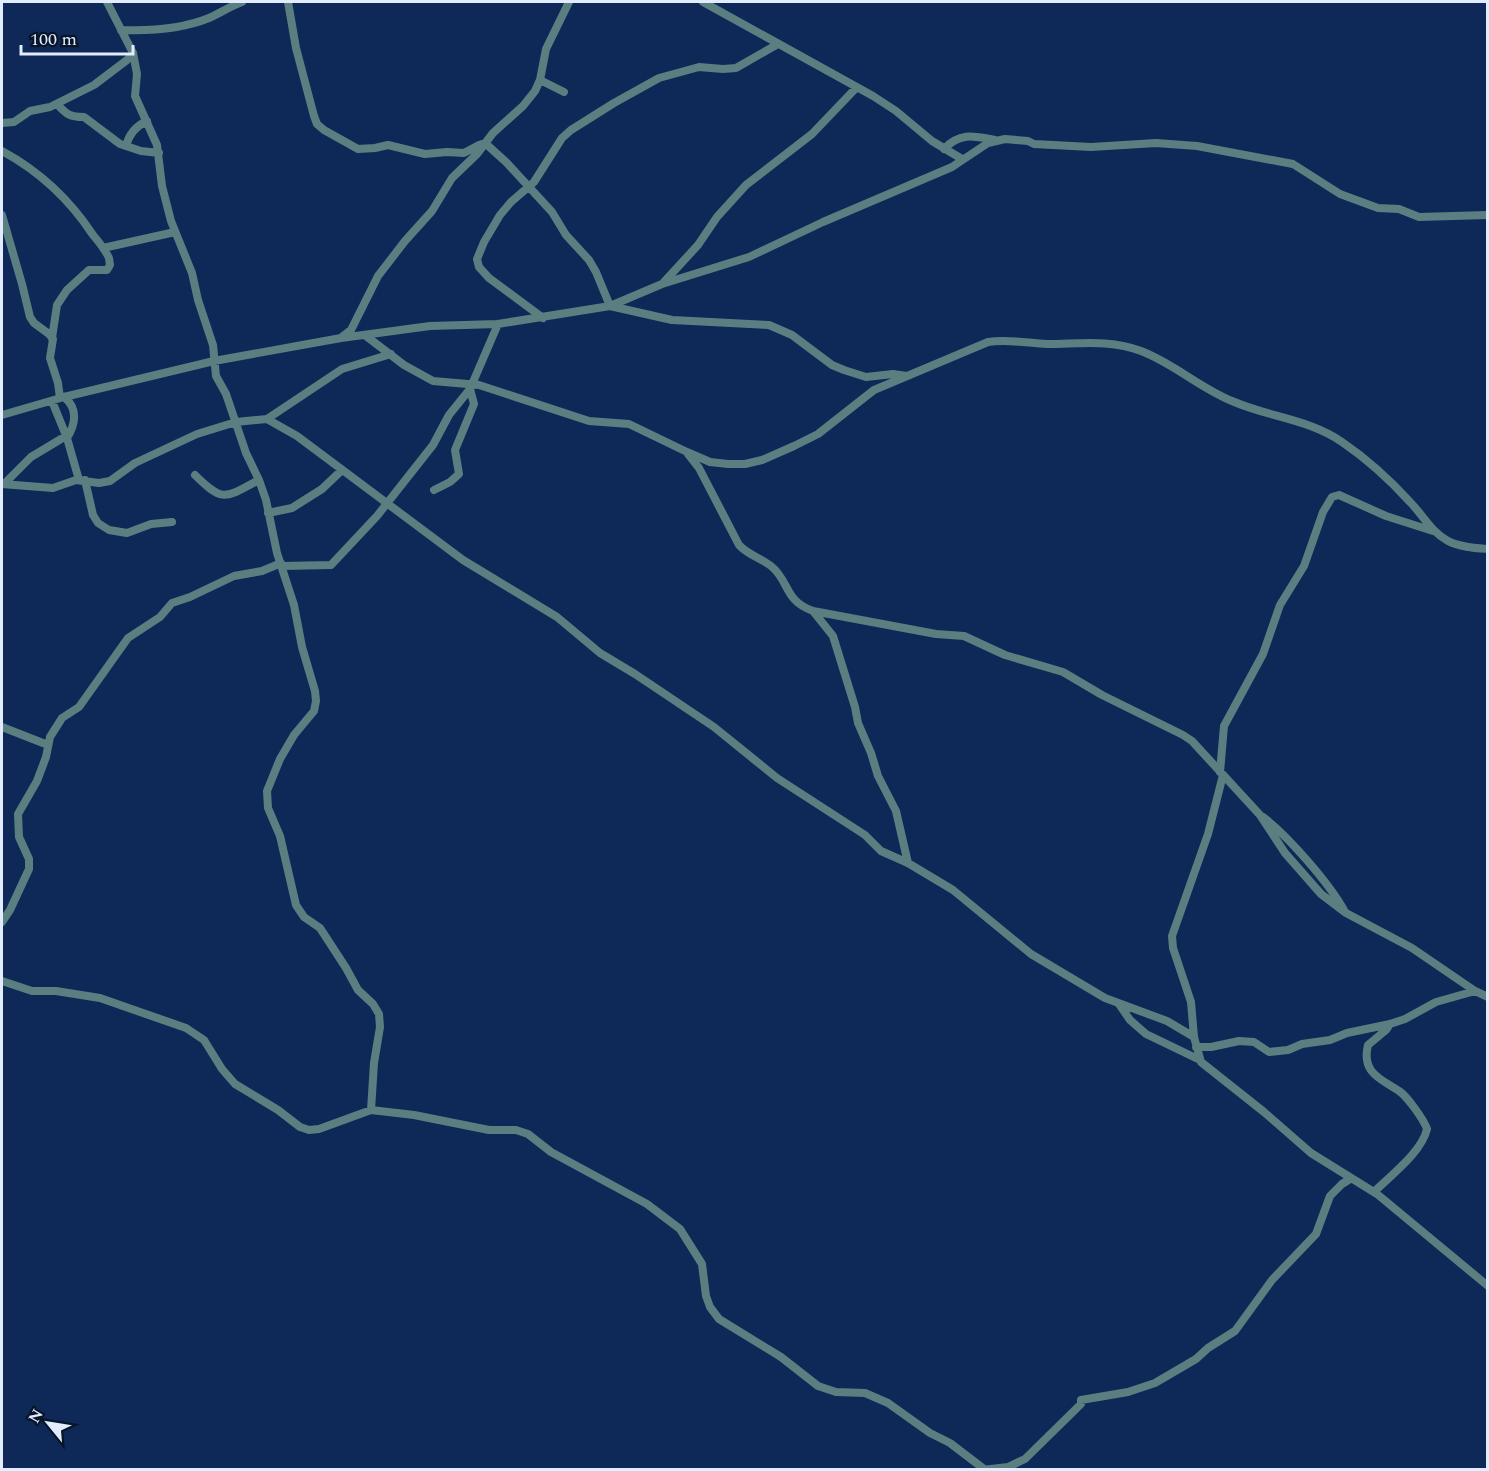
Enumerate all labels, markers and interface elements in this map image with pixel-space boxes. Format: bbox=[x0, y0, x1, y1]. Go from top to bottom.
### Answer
scale bar bbox=[21, 18, 134, 56]
text: 100 m bbox=[30, 26, 77, 53]
north arrow bbox=[18, 1393, 78, 1453]
text: N bbox=[22, 1404, 50, 1428]

